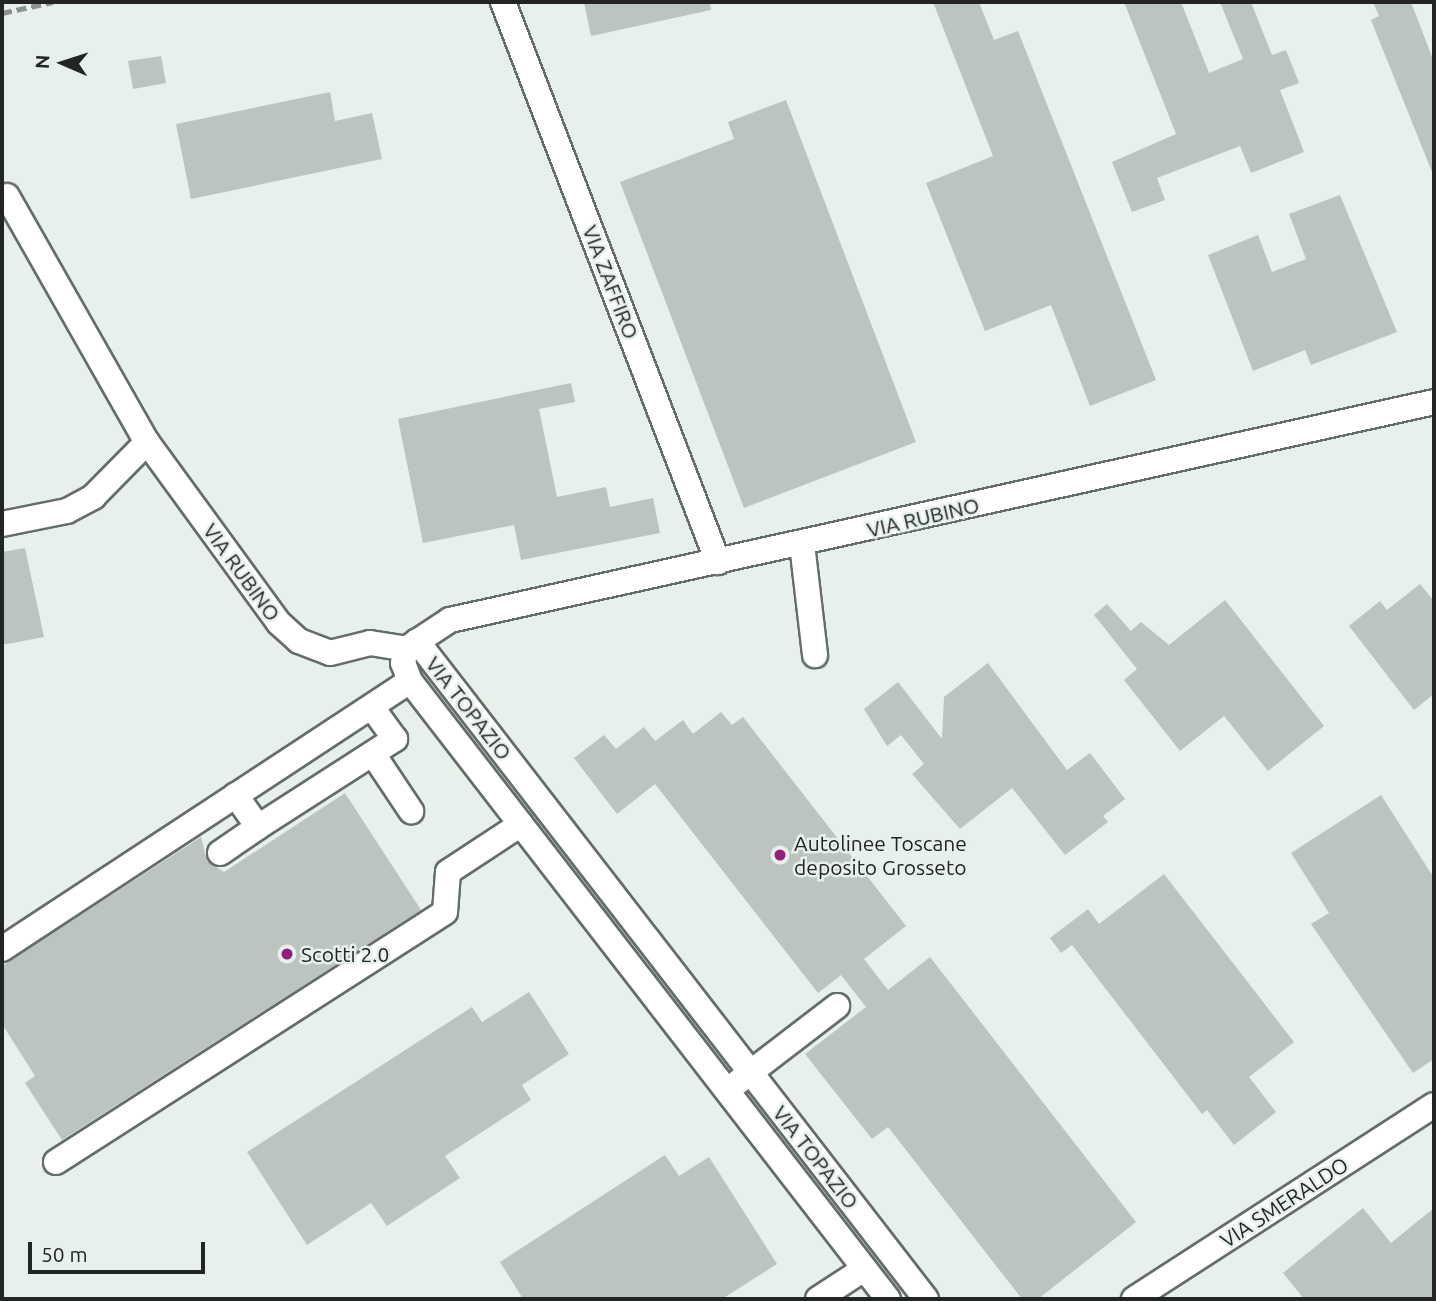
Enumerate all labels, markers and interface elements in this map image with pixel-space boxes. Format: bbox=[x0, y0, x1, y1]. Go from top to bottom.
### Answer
north arrow bbox=[28, 28, 98, 98]
text: N bbox=[31, 54, 53, 70]
street label: VIA ZAFFIRO bbox=[578, 222, 644, 342]
street label: VIA RUBINO bbox=[864, 492, 982, 542]
street label: VIA RUBINO bbox=[198, 518, 286, 626]
street label: VIA TOPAZIO bbox=[421, 651, 517, 765]
place label: Autolinee Toscane deposito Grosseto bbox=[794, 830, 967, 880]
marker: Autolinee Toscane deposito Grosseto bbox=[772, 847, 788, 863]
place label: Scotti 2.0 bbox=[301, 941, 389, 967]
marker: Scotti 2.0 bbox=[279, 946, 295, 962]
street label: VIA TOPAZIO bbox=[768, 1100, 864, 1214]
street label: VIA SMERALDO bbox=[1215, 1151, 1353, 1253]
scale bar bbox=[32, 1228, 208, 1272]
text: 50 m bbox=[41, 1242, 88, 1266]

